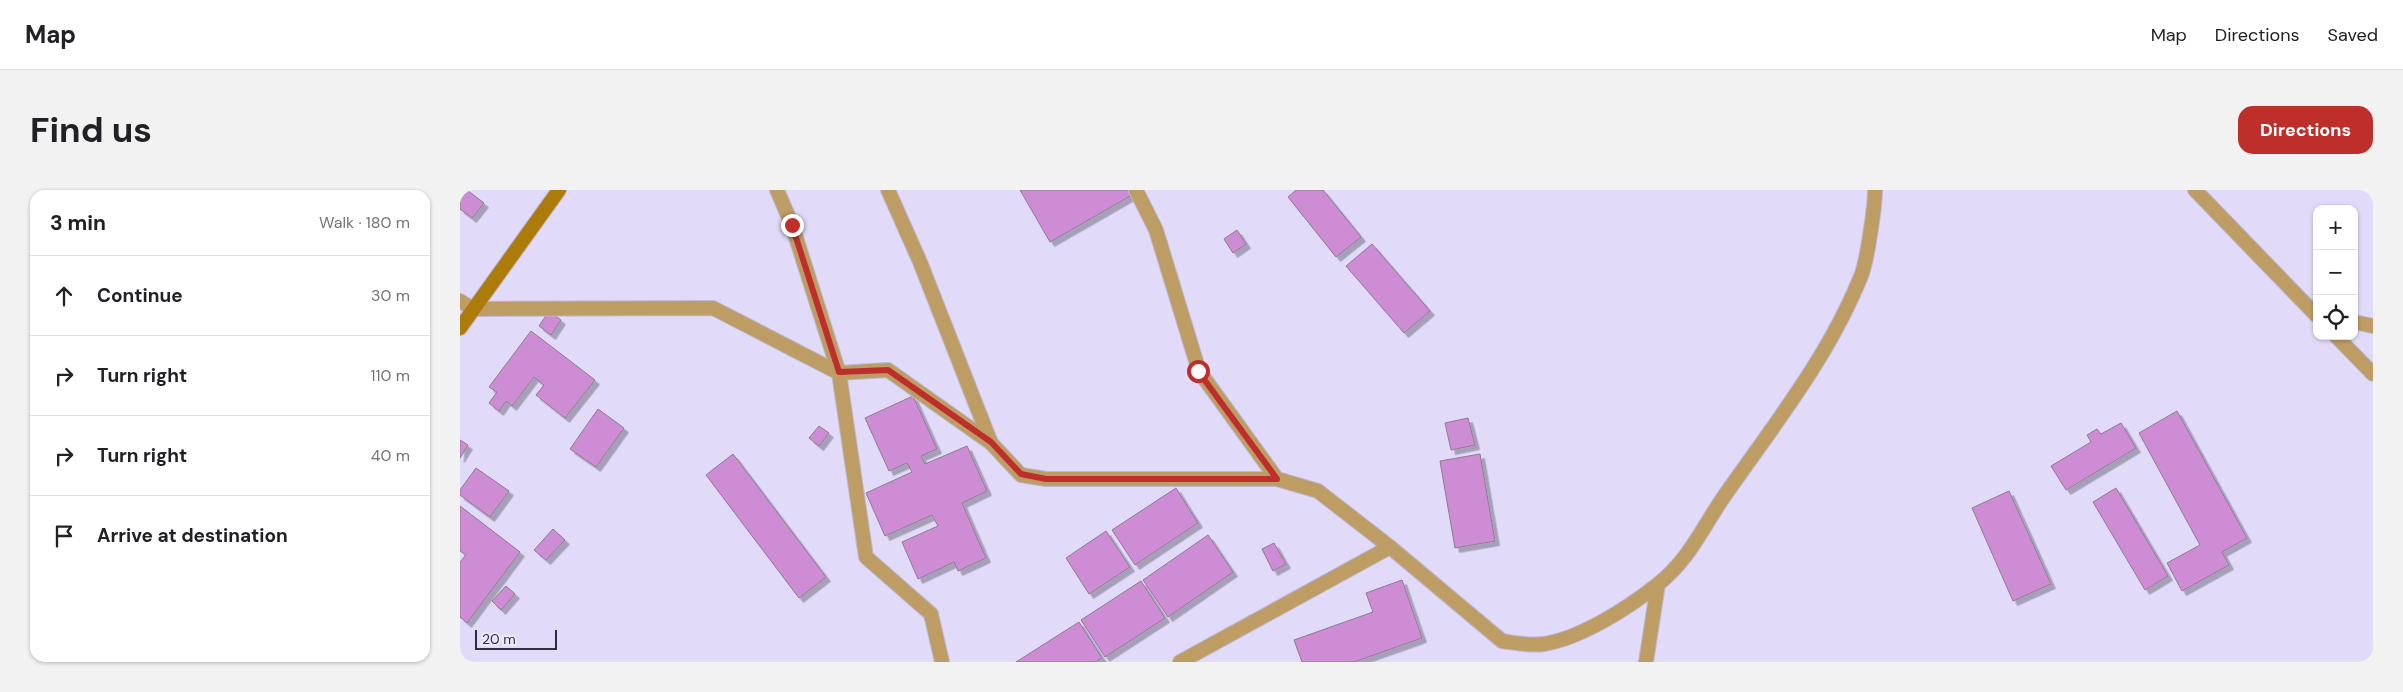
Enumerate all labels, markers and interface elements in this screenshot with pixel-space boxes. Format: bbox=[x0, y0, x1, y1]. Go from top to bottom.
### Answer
text: Map bbox=[25, 19, 76, 50]
text: Map bbox=[2151, 23, 2187, 47]
text: Directions bbox=[2215, 23, 2300, 47]
text: Saved bbox=[2328, 23, 2378, 47]
button: Directions bbox=[2238, 106, 2373, 154]
text: Find us bbox=[30, 107, 152, 153]
map controls bbox=[2313, 205, 2358, 340]
button: + bbox=[2313, 205, 2358, 250]
text: 3 min bbox=[50, 209, 106, 237]
text: Walk · 180 m bbox=[319, 212, 410, 233]
route end bbox=[781, 214, 804, 237]
button: − bbox=[2313, 250, 2358, 295]
icon: ahead bbox=[50, 282, 78, 310]
text: Continue bbox=[97, 283, 183, 308]
text: 30 m bbox=[371, 285, 410, 306]
button: locate bbox=[2313, 295, 2358, 340]
route start bbox=[1187, 360, 1210, 383]
icon: right bbox=[50, 362, 78, 390]
text: Turn right bbox=[97, 363, 187, 388]
text: 110 m bbox=[371, 365, 410, 386]
icon: right bbox=[50, 442, 78, 470]
text: Turn right bbox=[97, 443, 187, 468]
text: 40 m bbox=[371, 445, 410, 466]
icon: arrive bbox=[50, 522, 78, 550]
text: Arrive at destination bbox=[97, 523, 288, 548]
scale bar bbox=[475, 627, 558, 650]
text: 20 m bbox=[482, 630, 516, 648]

